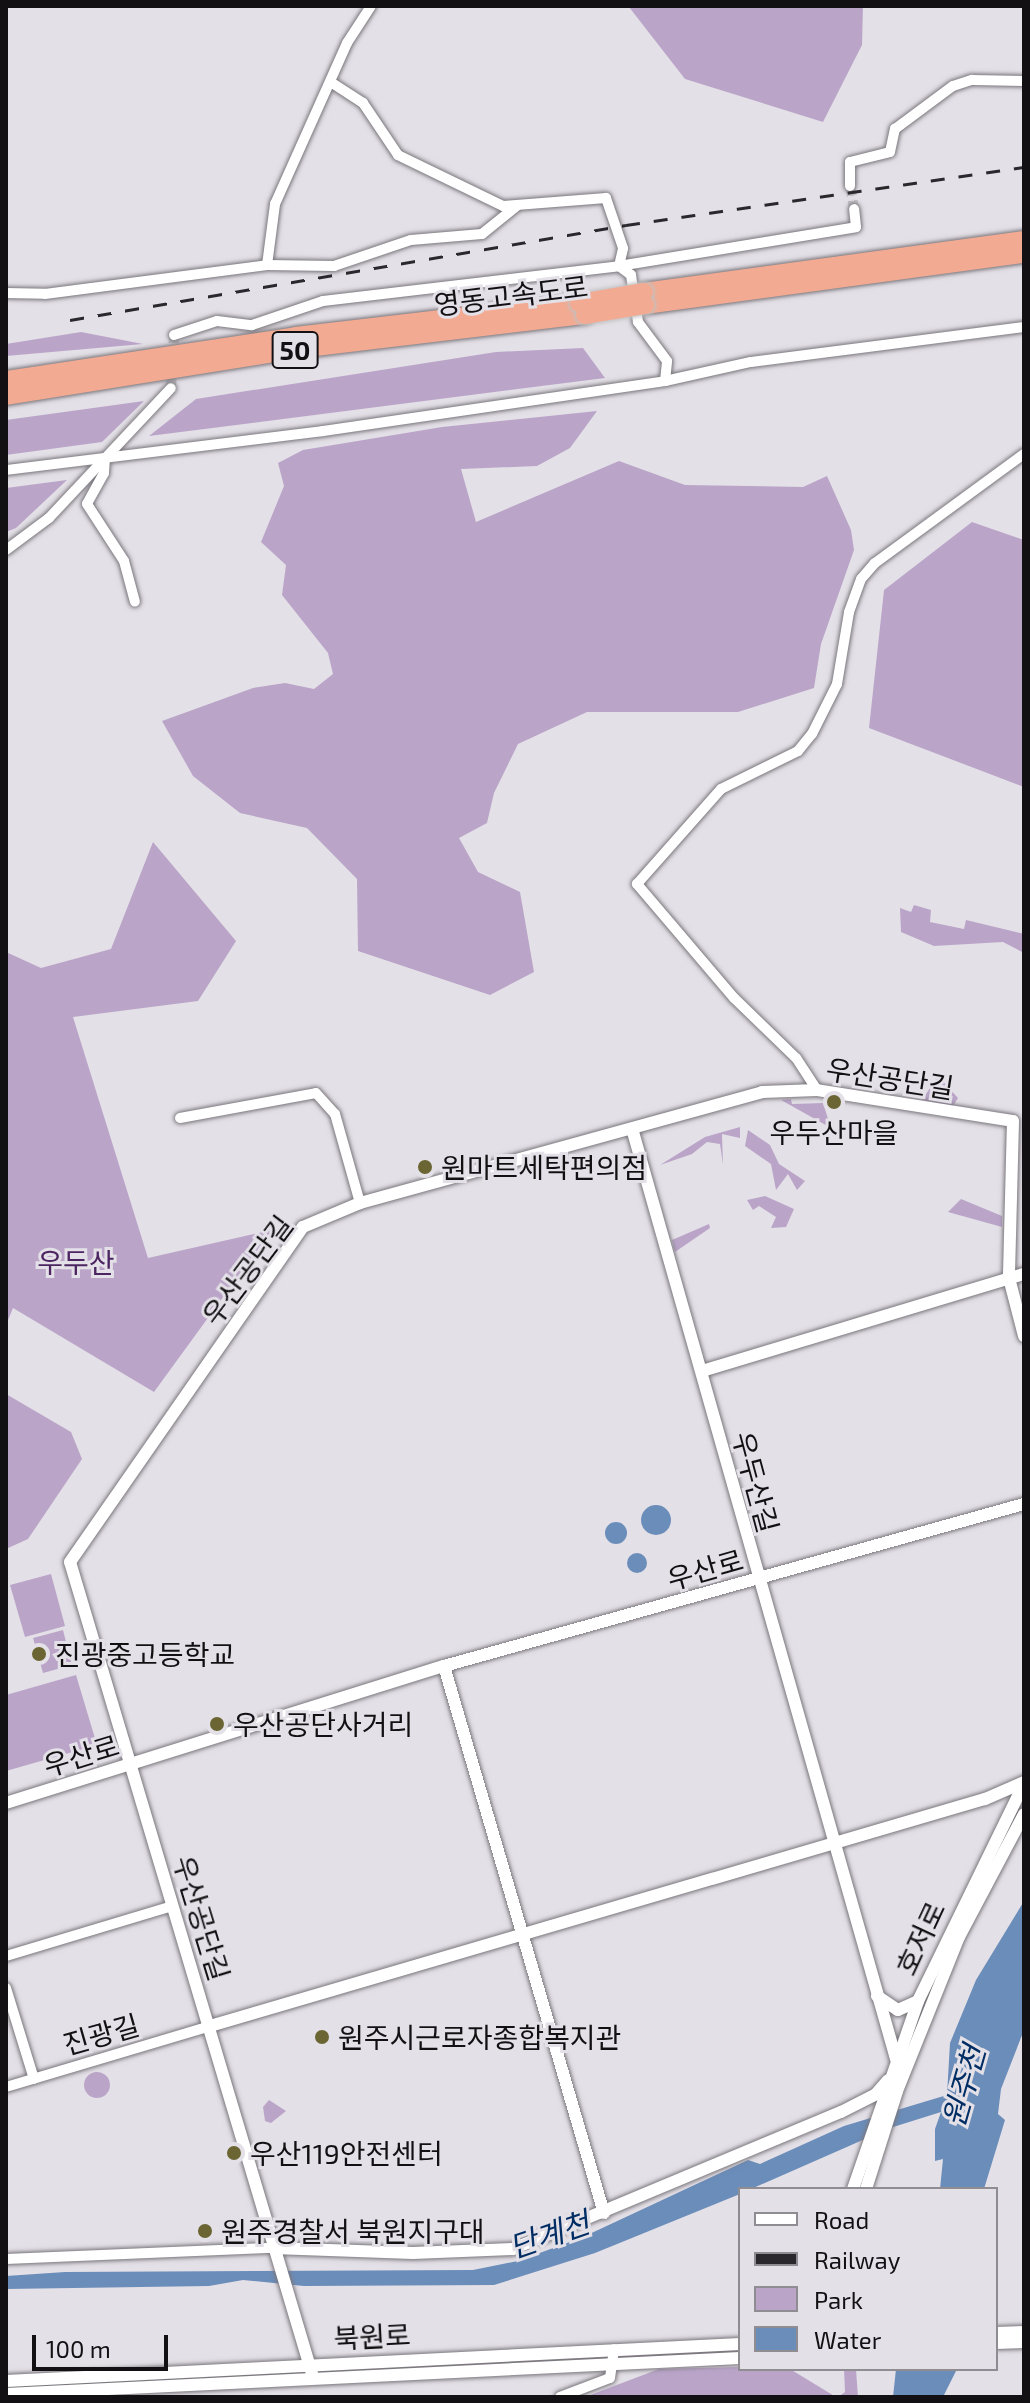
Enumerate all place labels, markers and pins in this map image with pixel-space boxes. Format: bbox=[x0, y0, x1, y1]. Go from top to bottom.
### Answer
marker: 우두산마을 bbox=[825, 1093, 843, 1111]
place label: 우두산마을 bbox=[770, 1115, 898, 1149]
place label: 원마트세탁편의점 bbox=[441, 1150, 647, 1184]
marker: 원마트세탁편의점 bbox=[416, 1158, 434, 1176]
place label: 진광중고등학교 bbox=[55, 1637, 235, 1671]
marker: 진광중고등학교 bbox=[30, 1645, 48, 1663]
place label: 우산공단사거리 bbox=[233, 1707, 413, 1741]
marker: 우산공단사거리 bbox=[208, 1715, 226, 1733]
place label: 원주시근로자종합복지관 bbox=[338, 2020, 621, 2054]
marker: 원주시근로자종합복지관 bbox=[313, 2028, 331, 2046]
place label: 우산119안전센터 bbox=[250, 2136, 443, 2170]
marker: 우산119안전센터 bbox=[225, 2144, 243, 2162]
place label: 원주경찰서 북원지구대 bbox=[221, 2214, 485, 2248]
marker: 원주경찰서 북원지구대 bbox=[196, 2222, 214, 2240]

